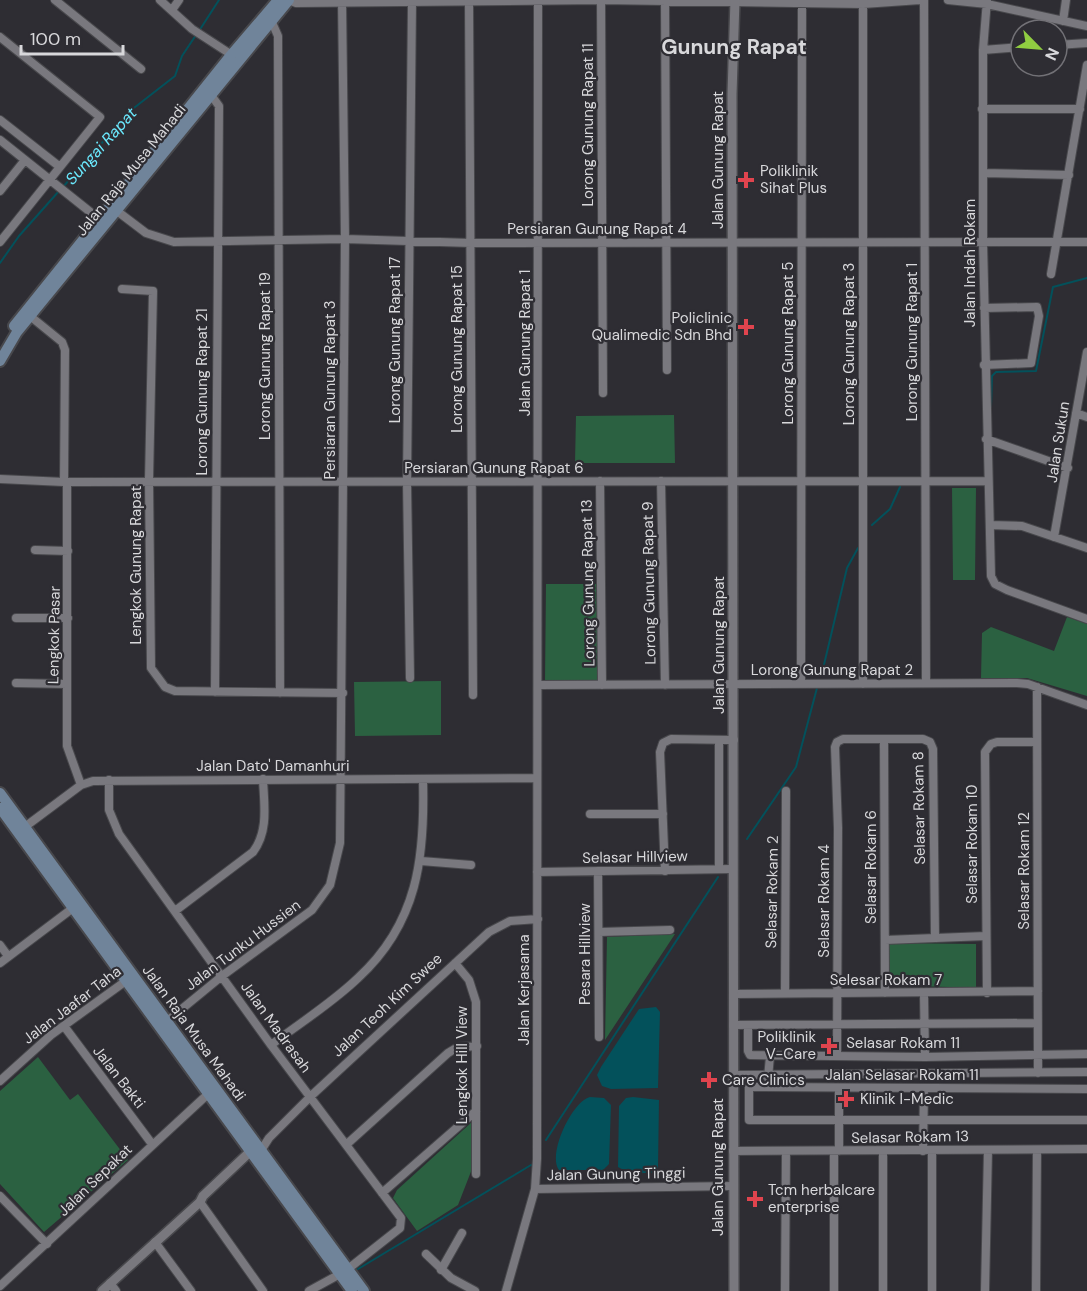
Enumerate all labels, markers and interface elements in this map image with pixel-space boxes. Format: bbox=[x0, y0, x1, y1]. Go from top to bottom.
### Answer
scale bar bbox=[21, 18, 123, 56]
north arrow bbox=[1009, 18, 1069, 78]
text: 100 m bbox=[30, 27, 81, 51]
district label: Gunung Rapat bbox=[661, 33, 807, 61]
street label: Lorong Gunung Rapat 11 bbox=[578, 43, 598, 207]
text: N bbox=[1040, 44, 1064, 64]
street label: Jalan Gunung Rapat bbox=[708, 91, 728, 229]
street label: Jalan Raja Musa Mahadi bbox=[72, 100, 190, 240]
water label: Sungai Rapat bbox=[61, 102, 142, 189]
place label: Poliklinik Sihat Plus bbox=[760, 161, 827, 198]
marker: Poliklinik Sihat Plus bbox=[737, 171, 755, 189]
street label: Jalan Indah Rokam bbox=[960, 199, 980, 327]
street label: Persiaran Gunung Rapat 4 bbox=[507, 219, 687, 239]
street label: Lorong Gunung Rapat 17 bbox=[385, 257, 405, 423]
street label: Lorong Gunung Rapat 5 bbox=[778, 262, 798, 424]
street label: Lorong Gunung Rapat 3 bbox=[839, 263, 859, 425]
street label: Lorong Gunung Rapat 1 bbox=[902, 263, 922, 421]
street label: Lorong Gunung Rapat 15 bbox=[447, 265, 467, 433]
street label: Jalan Gunung Rapat 1 bbox=[515, 270, 535, 416]
street label: Lorong Gunung Rapat 19 bbox=[255, 272, 275, 440]
street label: Persiaran Gunung Rapat 3 bbox=[320, 300, 340, 480]
street label: Lorong Gunung Rapat 21 bbox=[192, 308, 212, 476]
place label: Policlinic Qualimedic Sdn Bhd bbox=[591, 308, 732, 345]
marker: Policlinic Qualimedic Sdn Bhd bbox=[737, 318, 755, 336]
street label: Jalan Sukun bbox=[1042, 400, 1074, 484]
street label: Persiaran Gunung Rapat 6 bbox=[404, 458, 584, 478]
street label: Lengkok Gunung Rapat bbox=[126, 485, 146, 644]
street label: Lorong Gunung Rapat 13 bbox=[577, 499, 599, 667]
street label: Lorong Gunung Rapat 9 bbox=[638, 501, 660, 665]
street label: Jalan Gunung Rapat bbox=[709, 576, 729, 714]
street label: Lengkok Pasar bbox=[43, 585, 65, 684]
street label: Lorong Gunung Rapat 2 bbox=[751, 660, 913, 680]
street label: Selasar Rokam 8 bbox=[908, 751, 930, 865]
street label: Jalan Dato' Damanhuri bbox=[196, 756, 350, 776]
street label: Selasar Rokam 10 bbox=[962, 784, 982, 904]
street label: Selasar Rokam 6 bbox=[861, 810, 881, 924]
street label: Selasar Rokam 12 bbox=[1014, 812, 1034, 930]
street label: Selasar Rokam 2 bbox=[761, 835, 783, 949]
street label: Selasar Rokam 4 bbox=[814, 844, 834, 958]
street label: Selasar Hillview bbox=[582, 846, 689, 868]
street label: Jalan Tunku Hussien bbox=[181, 895, 305, 995]
street label: Pesara Hillview bbox=[575, 903, 595, 1005]
street label: Jalan Kerjasama bbox=[514, 934, 534, 1046]
street label: Jalan Teoh Kim Swee bbox=[328, 949, 446, 1061]
street label: Jalan Jaafar Taha bbox=[19, 961, 125, 1049]
street label: Jalan Raja Musa Mahadi bbox=[138, 961, 250, 1105]
street label: Selesar Rokam 7 bbox=[830, 970, 942, 990]
street label: Jalan Madrasah bbox=[236, 977, 316, 1077]
street label: Lengkok Hill View bbox=[452, 1005, 472, 1124]
place label: Poliklinik V-Care bbox=[758, 1027, 816, 1064]
street label: Selasar Rokam 11 bbox=[846, 1033, 960, 1053]
marker: Poliklinik V-Care bbox=[820, 1037, 838, 1055]
street label: Jalan Bakti bbox=[88, 1042, 150, 1112]
street label: Jalan Selasar Rokam 11 bbox=[825, 1065, 979, 1085]
place label: Care Clinics bbox=[722, 1070, 805, 1090]
marker: Care Clinics bbox=[700, 1071, 718, 1089]
place label: Klinik I-Medic bbox=[860, 1089, 954, 1109]
marker: Klinik I-Medic bbox=[837, 1090, 855, 1108]
street label: Jalan Gunung Rapat bbox=[708, 1098, 728, 1236]
street label: Selasar Rokam 13 bbox=[851, 1126, 969, 1148]
street label: Jalan Sepakat bbox=[54, 1139, 137, 1220]
street label: Jalan Gunung Tinggi bbox=[546, 1163, 686, 1185]
place label: Tcm herbalcare enterprise bbox=[768, 1180, 875, 1217]
marker: Tcm herbalcare enterprise bbox=[746, 1190, 764, 1208]

